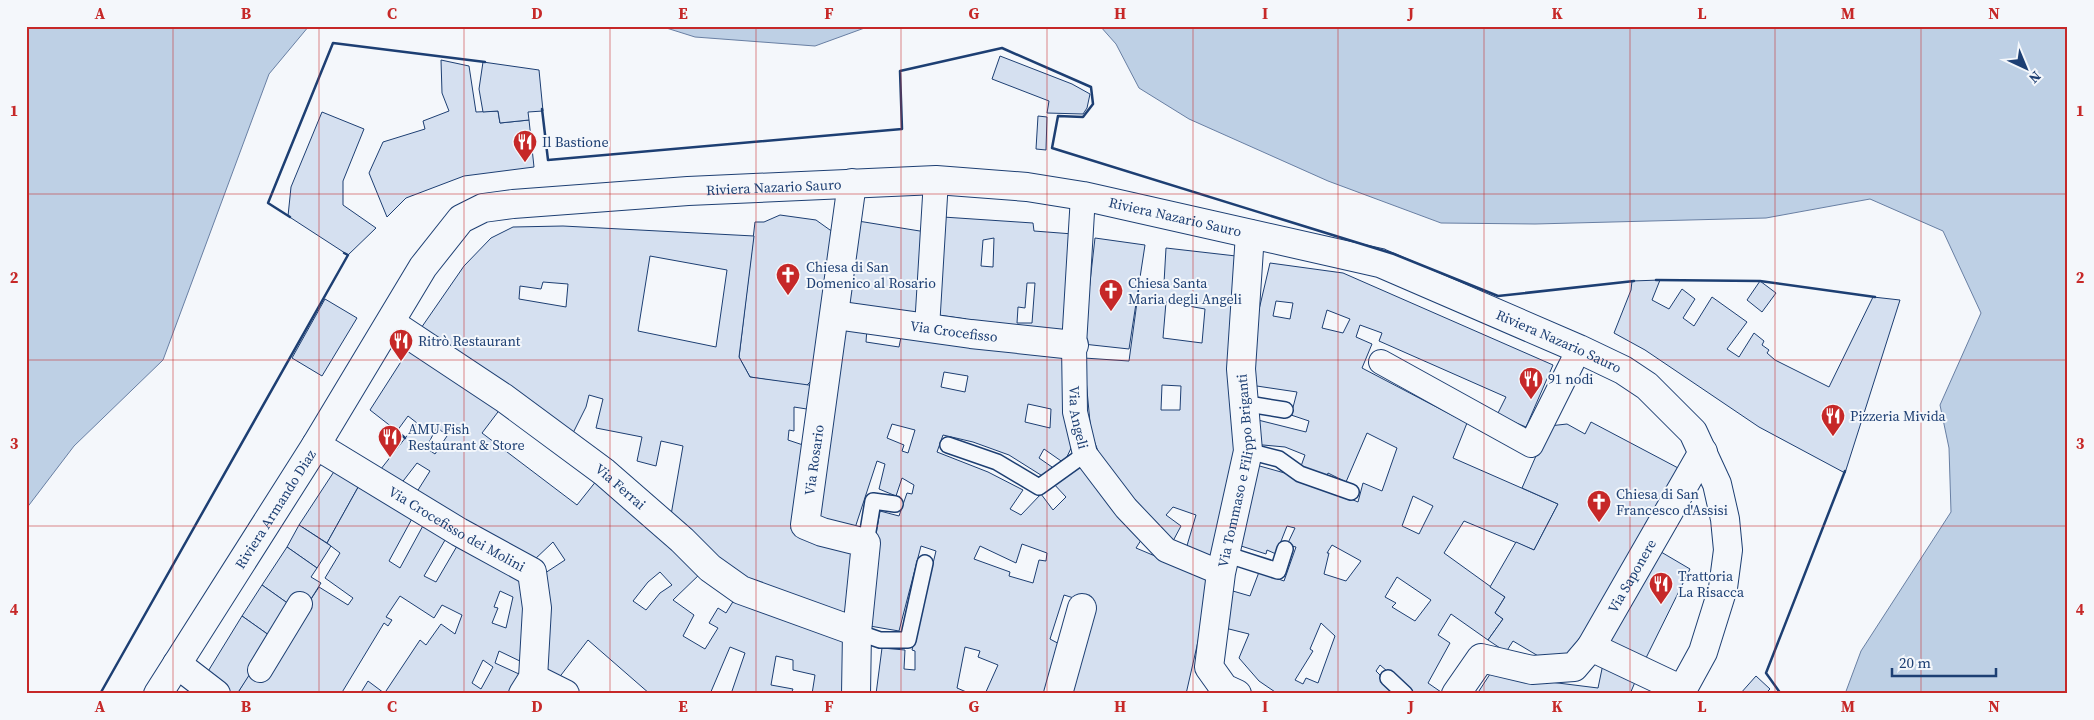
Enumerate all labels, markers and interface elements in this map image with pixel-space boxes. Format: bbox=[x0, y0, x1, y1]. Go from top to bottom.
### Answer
text: A bbox=[95, 2, 106, 24]
text: B bbox=[241, 2, 252, 24]
text: C bbox=[387, 2, 397, 24]
text: D bbox=[531, 2, 543, 24]
text: E bbox=[678, 2, 688, 24]
text: F bbox=[824, 2, 834, 24]
text: G bbox=[969, 2, 980, 24]
text: H bbox=[1114, 2, 1126, 24]
text: I bbox=[1262, 2, 1268, 24]
text: J bbox=[1407, 2, 1414, 24]
text: K bbox=[1551, 2, 1563, 24]
text: L bbox=[1697, 2, 1707, 24]
text: M bbox=[1841, 2, 1855, 24]
text: N bbox=[1988, 2, 2000, 24]
north arrow bbox=[2002, 42, 2052, 92]
text: N bbox=[2024, 67, 2046, 88]
text: 1 bbox=[10, 99, 18, 121]
text: 1 bbox=[2076, 99, 2084, 121]
restaurant icon: Il Bastione bbox=[512, 129, 538, 163]
place label: Il Bastione bbox=[542, 132, 609, 152]
street label: Riviera Nazario Sauro bbox=[706, 174, 842, 200]
street label: Riviera Nazario Sauro bbox=[1107, 192, 1244, 242]
place label: Chiesa di San Domenico al Rosario bbox=[806, 257, 936, 293]
church icon: Chiesa di San Domenico al Rosario bbox=[775, 262, 801, 296]
text: 2 bbox=[10, 266, 19, 288]
text: 2 bbox=[2076, 266, 2085, 288]
place label: Chiesa Santa Maria degli Angeli bbox=[1128, 273, 1242, 309]
church icon: Chiesa Santa Maria degli Angeli bbox=[1098, 278, 1124, 312]
street label: Riviera Nazario Sauro bbox=[1493, 304, 1625, 378]
street label: Via Crocefisso bbox=[909, 316, 999, 347]
restaurant icon: Ritrò Restaurant bbox=[388, 328, 414, 362]
place label: Ritrò Restaurant bbox=[418, 331, 521, 351]
restaurant icon: 91 nodi bbox=[1518, 366, 1544, 400]
place label: 91 nodi bbox=[1548, 369, 1594, 389]
street label: Via Tommaso e Filippo Briganti bbox=[1213, 373, 1258, 569]
street label: Via Angeli bbox=[1065, 386, 1093, 451]
restaurant icon: Pizzeria Mivida bbox=[1820, 403, 1846, 437]
place label: Pizzeria Mivida bbox=[1850, 406, 1947, 426]
place label: AMU Fish Restaurant & Store bbox=[408, 419, 525, 455]
street label: Via Rosario bbox=[799, 423, 829, 497]
restaurant icon: AMU Fish Restaurant & Store bbox=[377, 424, 403, 458]
text: 3 bbox=[10, 432, 19, 454]
text: 3 bbox=[2076, 432, 2085, 454]
street label: Riviera Armando Diaz bbox=[230, 445, 321, 573]
street label: Via Ferrai bbox=[591, 459, 650, 514]
street label: Via Crocefisso dei Molini bbox=[385, 481, 529, 576]
place label: Chiesa di San Francesco d'Assisi bbox=[1616, 484, 1728, 520]
church icon: Chiesa di San Francesco d'Assisi bbox=[1586, 489, 1612, 523]
street label: Via Saponere bbox=[1603, 535, 1661, 616]
place label: Trattoria La Risacca bbox=[1678, 566, 1745, 602]
restaurant icon: Trattoria La Risacca bbox=[1648, 571, 1674, 605]
text: 4 bbox=[10, 598, 19, 620]
text: 4 bbox=[2076, 598, 2085, 620]
scale bar bbox=[1892, 645, 1995, 677]
text: 20 m bbox=[1899, 652, 1931, 673]
text: A bbox=[95, 695, 106, 717]
text: B bbox=[241, 695, 252, 717]
text: C bbox=[387, 695, 397, 717]
text: D bbox=[531, 695, 543, 717]
text: E bbox=[678, 695, 688, 717]
text: F bbox=[824, 695, 834, 717]
text: G bbox=[969, 695, 980, 717]
text: H bbox=[1114, 695, 1126, 717]
text: I bbox=[1262, 695, 1268, 717]
text: J bbox=[1407, 695, 1414, 717]
text: K bbox=[1551, 695, 1563, 717]
text: L bbox=[1697, 695, 1707, 717]
text: M bbox=[1841, 695, 1855, 717]
text: N bbox=[1988, 695, 2000, 717]

